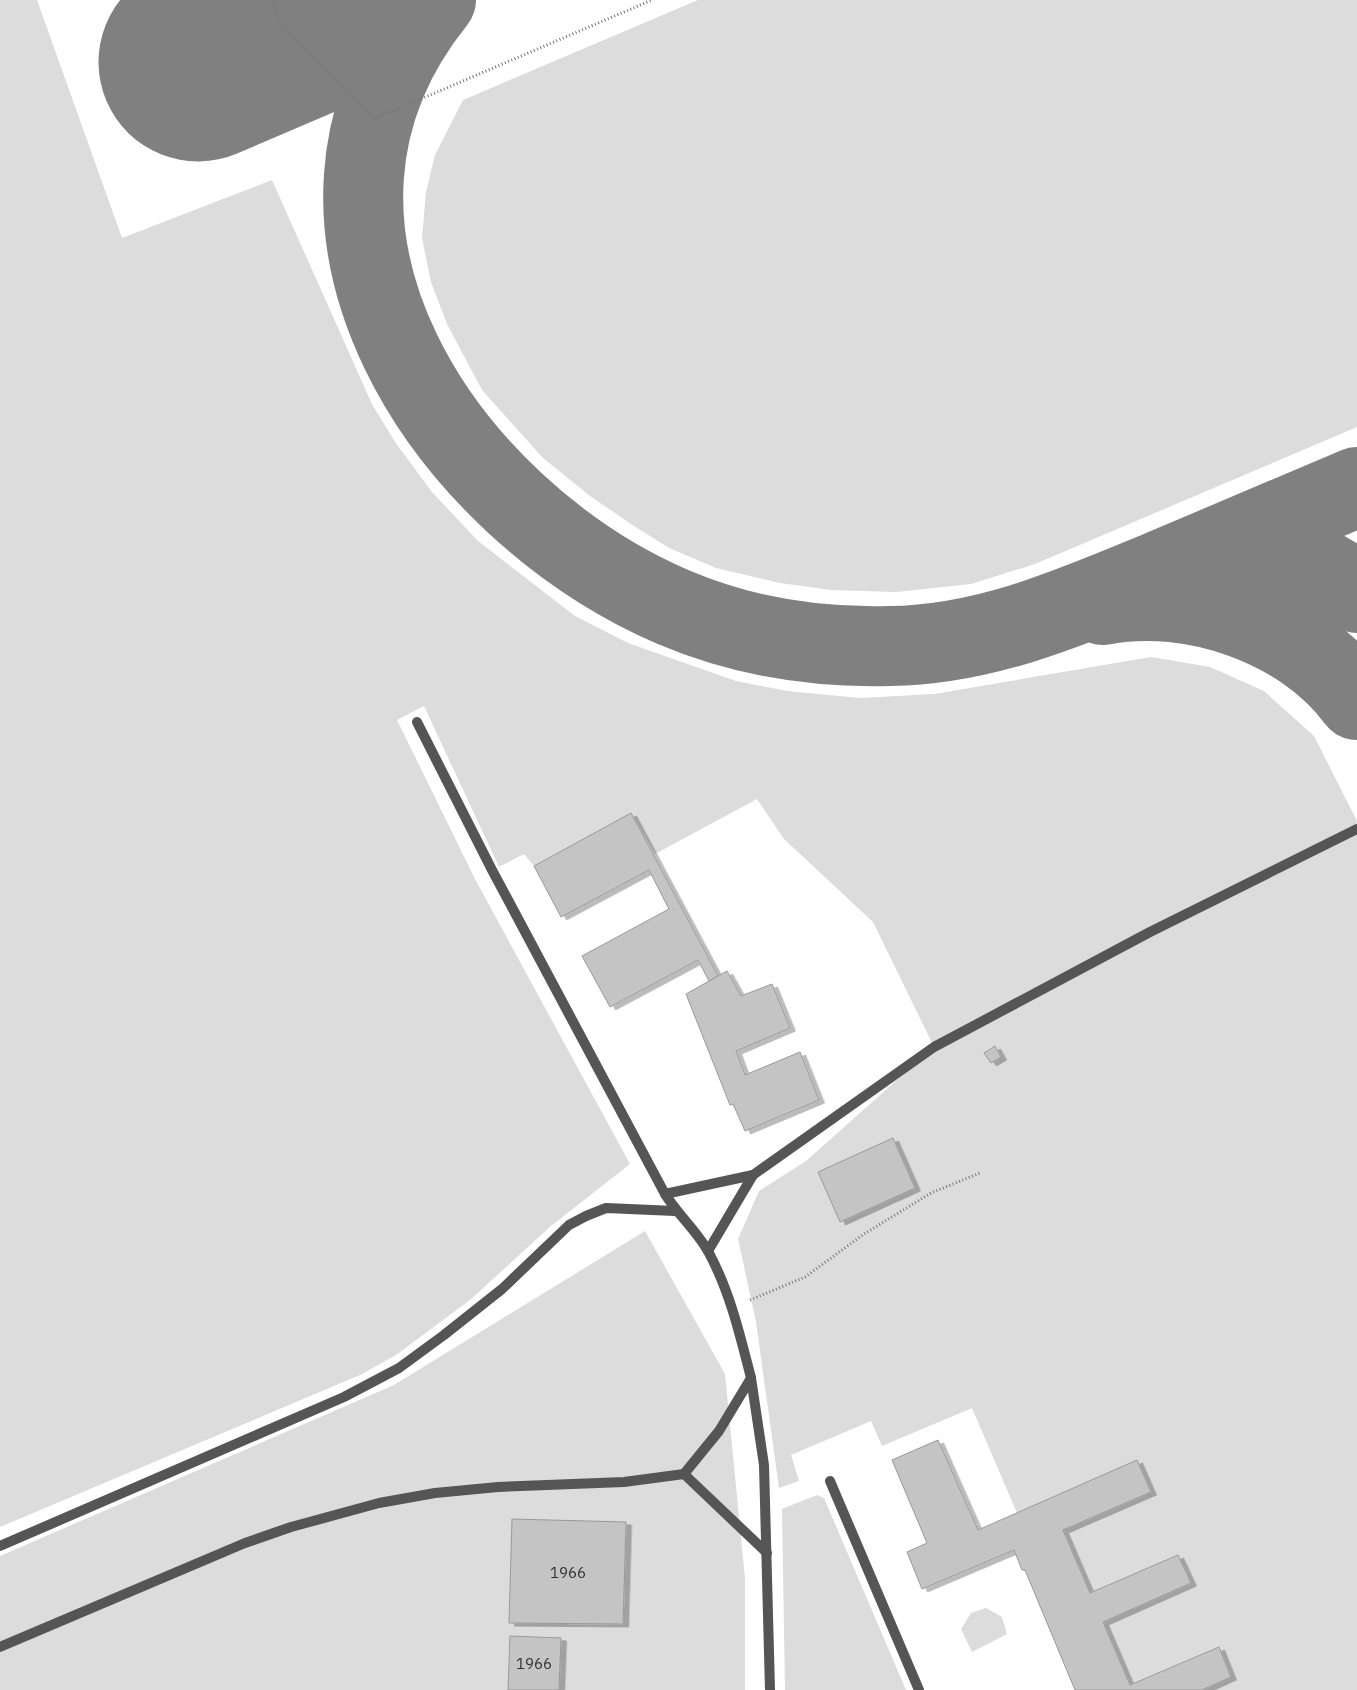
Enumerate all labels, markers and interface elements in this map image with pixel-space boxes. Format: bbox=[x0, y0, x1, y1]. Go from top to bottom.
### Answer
house number: 1966 bbox=[550, 1563, 586, 1582]
house number: 1966 bbox=[516, 1654, 552, 1673]

